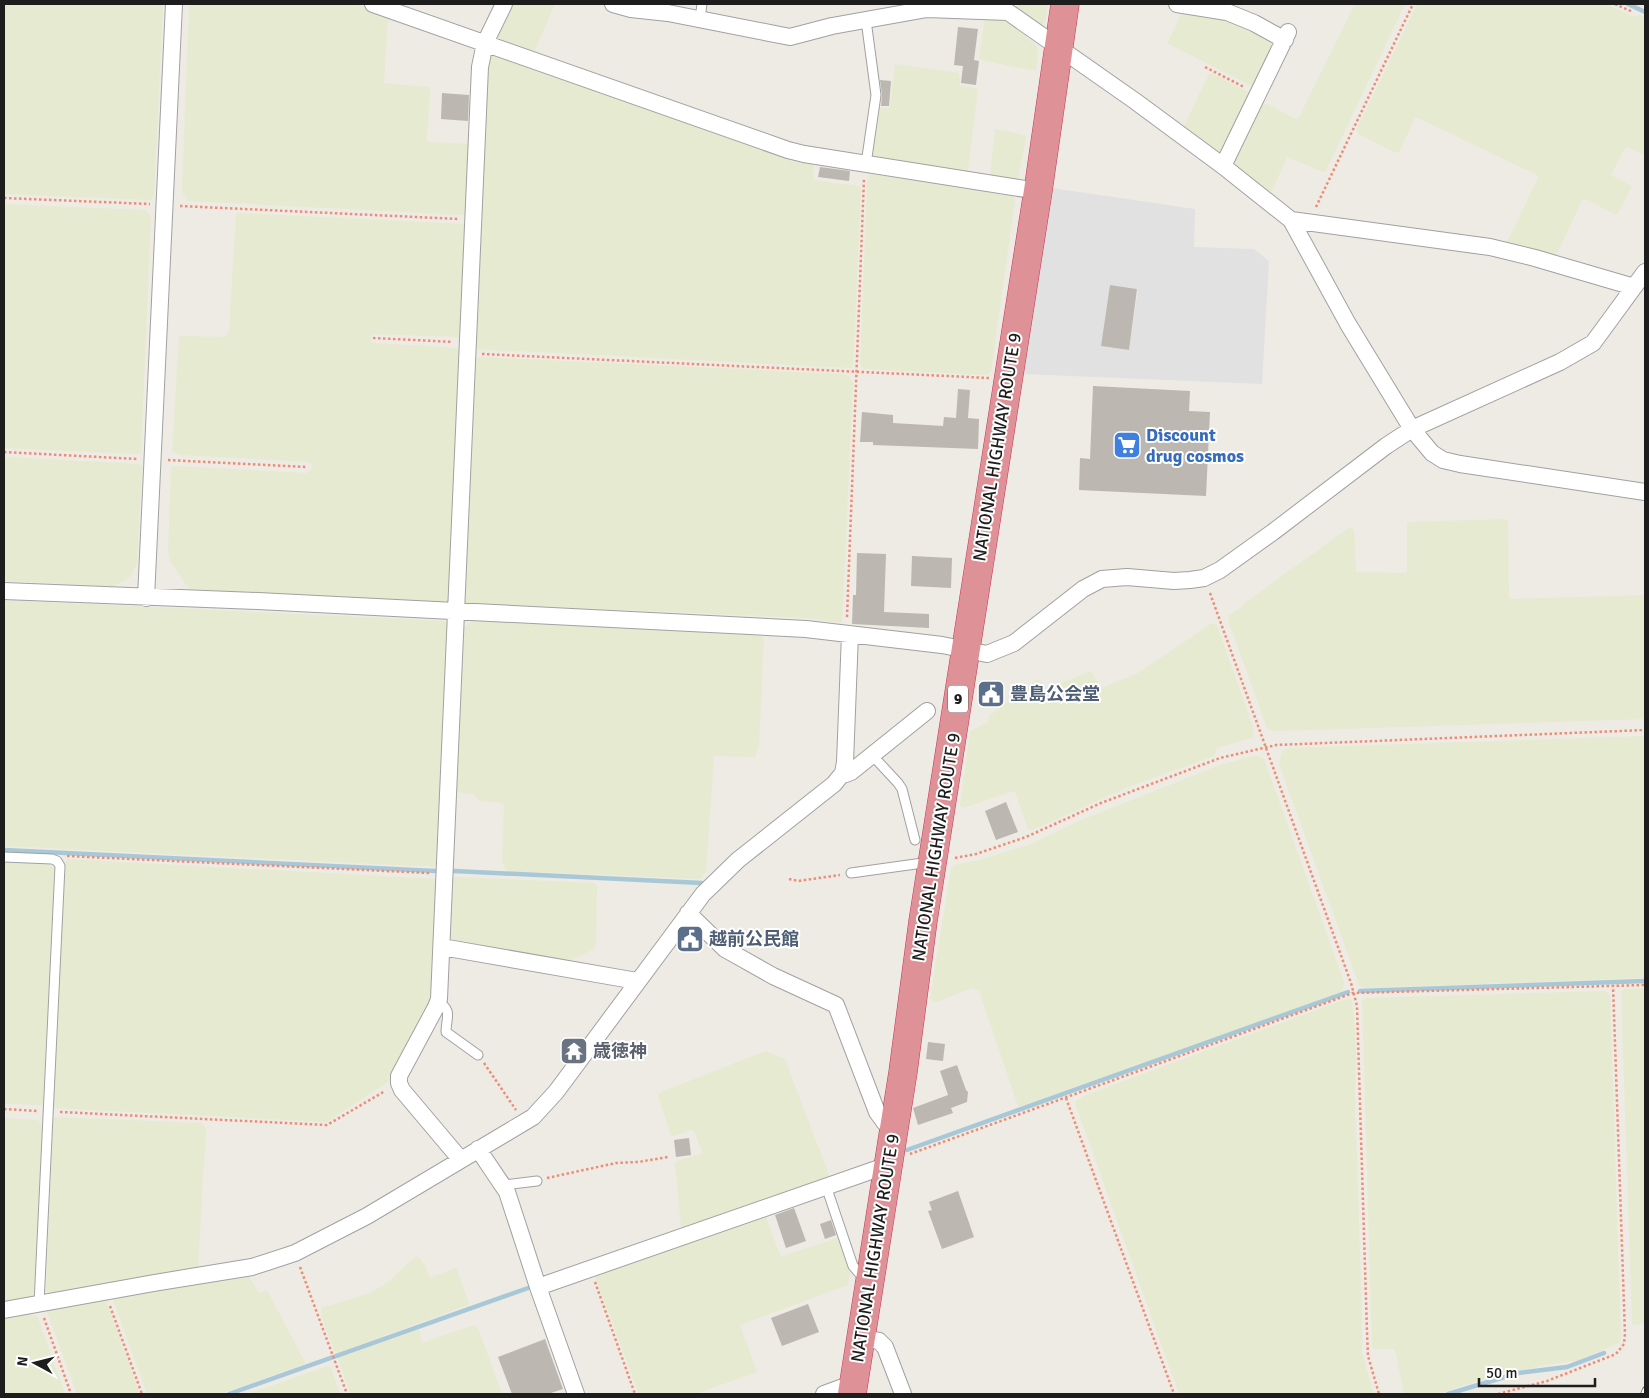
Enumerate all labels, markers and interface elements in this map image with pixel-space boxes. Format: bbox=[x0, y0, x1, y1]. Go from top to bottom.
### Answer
street label: NATIONAL HIGHWAY ROUTE 9 bbox=[968, 331, 1026, 563]
place label: Discount drug cosmos bbox=[1146, 424, 1244, 467]
supermarket icon: Discount drug cosmos bbox=[1112, 430, 1142, 460]
public building icon: 豊島公会堂 bbox=[976, 679, 1006, 709]
place label: 豊島公会堂 bbox=[1010, 683, 1100, 705]
road number: 9 bbox=[948, 686, 968, 712]
street label: NATIONAL HIGHWAY ROUTE 9 bbox=[907, 731, 965, 963]
public building icon: 越前公民館 bbox=[675, 924, 705, 954]
place label: 越前公民館 bbox=[709, 928, 799, 950]
temple icon: 歳徳神 bbox=[559, 1036, 589, 1066]
place label: 歳徳神 bbox=[593, 1040, 647, 1062]
street label: NATIONAL HIGHWAY ROUTE 9 bbox=[846, 1132, 904, 1364]
north arrow bbox=[10, 1338, 60, 1388]
text: N bbox=[14, 1356, 32, 1367]
scale bar bbox=[1479, 1356, 1595, 1388]
text: 50 m bbox=[1486, 1364, 1517, 1382]

